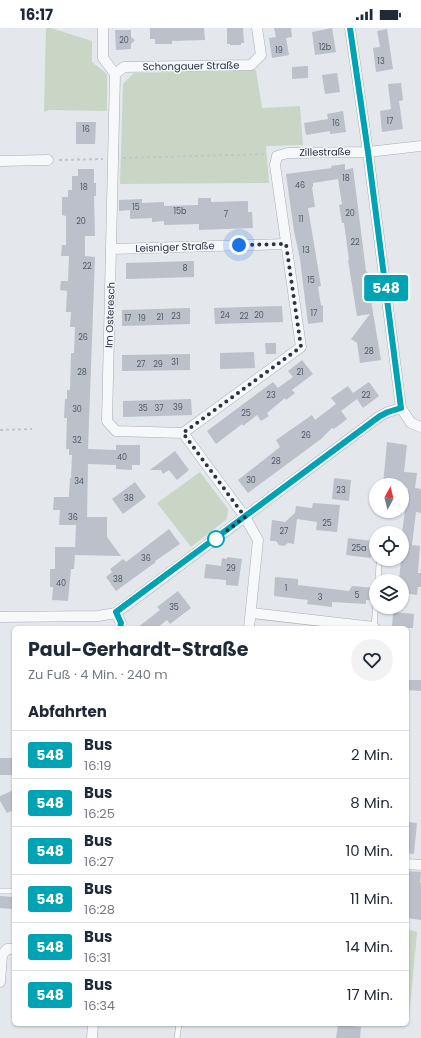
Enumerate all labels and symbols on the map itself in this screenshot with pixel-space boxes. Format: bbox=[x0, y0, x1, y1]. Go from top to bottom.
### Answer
house number: 20 bbox=[119, 35, 129, 46]
house number: 12b bbox=[319, 42, 332, 53]
house number: 19 bbox=[275, 45, 283, 56]
house number: 13 bbox=[377, 56, 385, 67]
street label: Schongauer Straße bbox=[143, 58, 239, 74]
house number: 17 bbox=[387, 116, 394, 127]
house number: 16 bbox=[332, 118, 340, 129]
house number: 16 bbox=[82, 124, 90, 135]
street label: Zillestraße bbox=[299, 144, 351, 160]
house number: 18 bbox=[342, 173, 350, 184]
house number: 46 bbox=[295, 180, 305, 191]
house number: 18 bbox=[80, 182, 88, 193]
house number: 15 bbox=[132, 202, 140, 213]
house number: 15b bbox=[174, 206, 187, 217]
house number: 20 bbox=[345, 208, 355, 219]
house number: 7 bbox=[224, 209, 229, 220]
house number: 11 bbox=[298, 214, 304, 225]
house number: 20 bbox=[76, 216, 86, 227]
your location bbox=[229, 235, 249, 255]
house number: 22 bbox=[350, 237, 360, 248]
street label: Leisniger Straße bbox=[135, 238, 215, 256]
house number: 13 bbox=[302, 245, 310, 256]
house number: 22 bbox=[82, 261, 92, 272]
house number: 8 bbox=[182, 263, 188, 274]
house number: 15 bbox=[307, 275, 315, 286]
line badge: 548 bbox=[363, 275, 409, 301]
street label: Im Osteresch bbox=[101, 282, 119, 348]
house number: 17 bbox=[311, 308, 318, 319]
house number: 24 bbox=[220, 310, 230, 321]
house number: 20 bbox=[254, 310, 264, 321]
house number: 23 bbox=[171, 311, 181, 322]
house number: 22 bbox=[239, 311, 249, 322]
house number: 21 bbox=[156, 312, 164, 323]
house number: 17 bbox=[125, 313, 132, 324]
house number: 19 bbox=[138, 313, 146, 324]
house number: 26 bbox=[78, 332, 88, 343]
house number: 28 bbox=[364, 346, 374, 357]
house number: 31 bbox=[171, 357, 179, 368]
house number: 27 bbox=[137, 359, 146, 370]
house number: 29 bbox=[153, 359, 163, 370]
house number: 28 bbox=[77, 367, 87, 378]
house number: 21 bbox=[296, 367, 304, 378]
house number: 23 bbox=[266, 390, 276, 401]
house number: 22 bbox=[361, 390, 371, 401]
house number: 39 bbox=[173, 402, 183, 413]
house number: 35 bbox=[138, 403, 148, 414]
house number: 37 bbox=[154, 403, 164, 414]
house number: 30 bbox=[72, 404, 82, 415]
house number: 25 bbox=[241, 408, 251, 419]
house number: 26 bbox=[301, 430, 311, 441]
house number: 32 bbox=[72, 435, 82, 446]
house number: 40 bbox=[117, 452, 127, 463]
house number: 28 bbox=[271, 456, 281, 467]
house number: 30 bbox=[246, 475, 256, 486]
house number: 34 bbox=[74, 476, 84, 487]
north arrow bbox=[369, 478, 409, 518]
house number: 23 bbox=[336, 485, 346, 496]
house number: 38 bbox=[124, 493, 134, 504]
house number: 36 bbox=[68, 512, 78, 523]
house number: 25 bbox=[322, 518, 332, 529]
house number: 27 bbox=[280, 526, 289, 537]
unlabelled marker bbox=[207, 530, 225, 548]
house number: 25a bbox=[351, 543, 367, 554]
house number: 36 bbox=[141, 553, 151, 564]
house number: 29 bbox=[226, 563, 236, 574]
house number: 38 bbox=[113, 574, 123, 585]
house number: 40 bbox=[56, 578, 66, 589]
house number: 1 bbox=[285, 583, 287, 594]
house number: 5 bbox=[354, 590, 360, 601]
house number: 3 bbox=[318, 592, 323, 603]
house number: 35 bbox=[169, 602, 179, 613]

